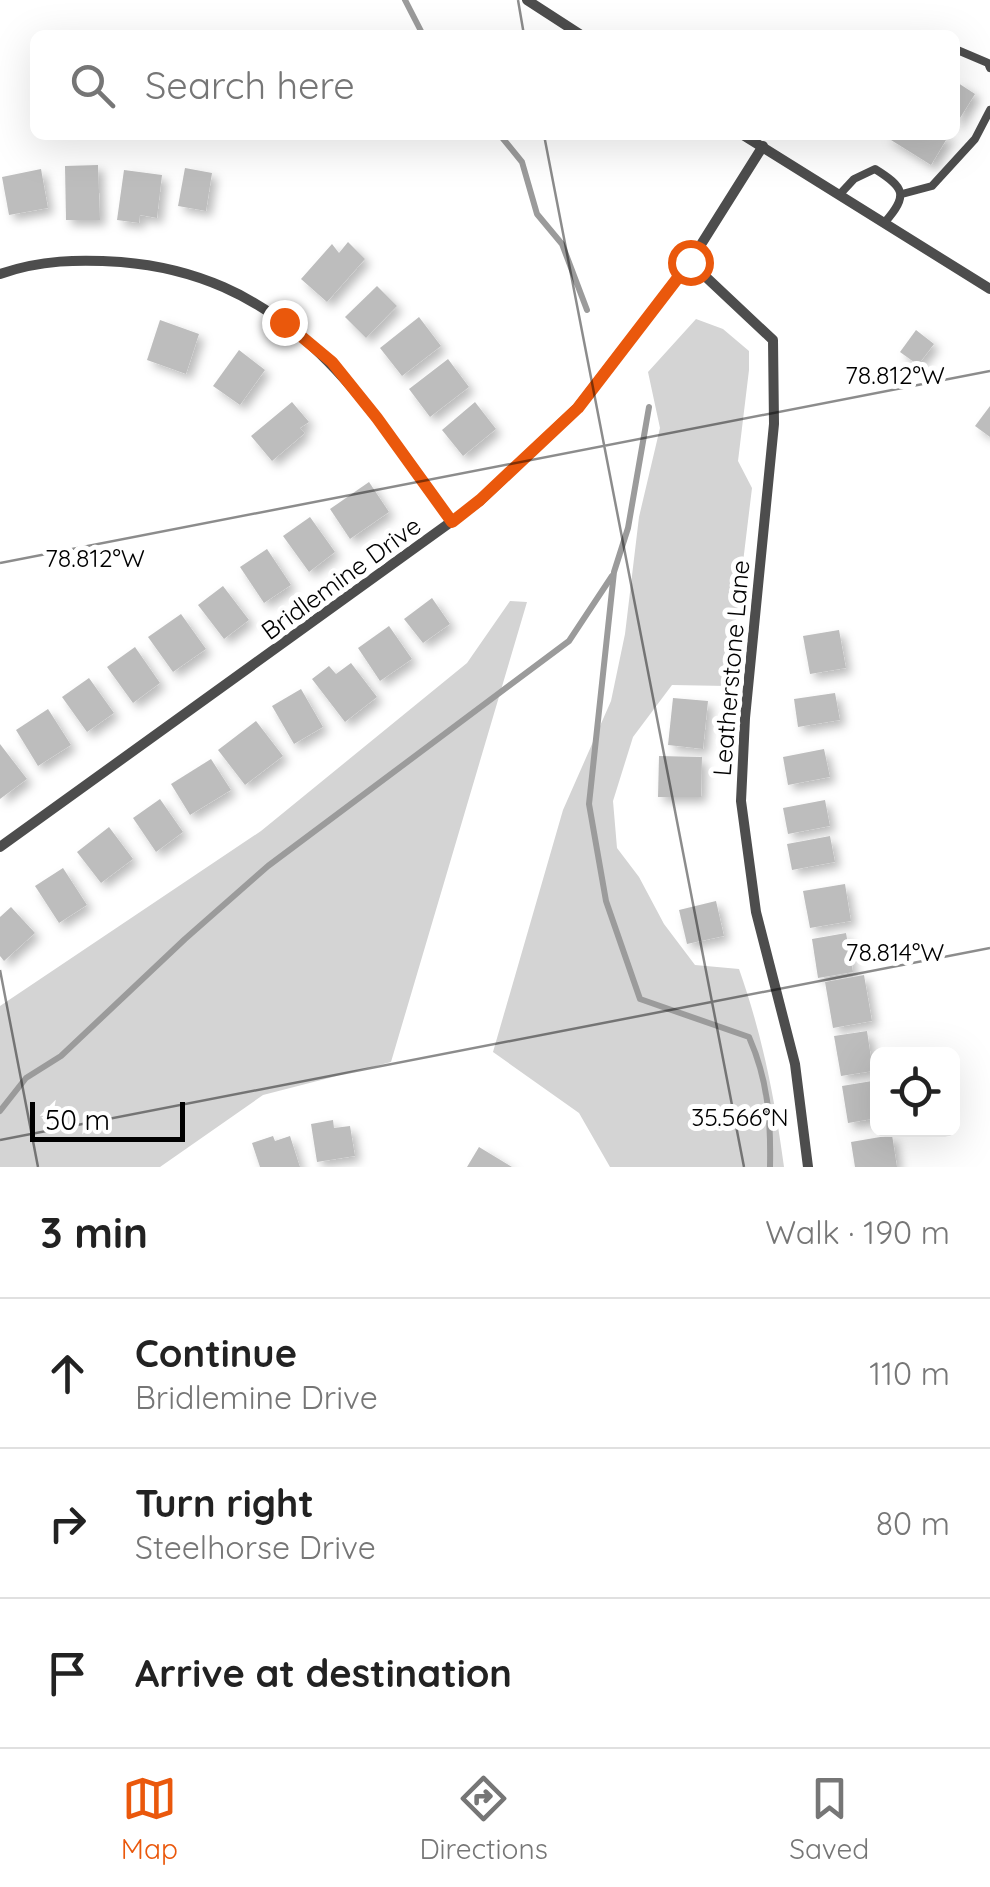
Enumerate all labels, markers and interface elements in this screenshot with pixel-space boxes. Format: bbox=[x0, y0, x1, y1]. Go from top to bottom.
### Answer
search box bbox=[30, 30, 960, 140]
icon: search bbox=[65, 58, 120, 113]
text: Search here bbox=[145, 61, 355, 109]
route start bbox=[668, 240, 714, 286]
route end bbox=[262, 300, 308, 346]
text: 78.812°W bbox=[845, 359, 945, 390]
street label: Bridlemine Drive bbox=[255, 509, 427, 646]
text: 78.812°W bbox=[45, 542, 145, 573]
street label: Leatherstone Lane bbox=[706, 559, 755, 777]
text: 78.814°W bbox=[846, 936, 944, 967]
map controls bbox=[870, 1047, 960, 1137]
button: locate bbox=[870, 1047, 960, 1137]
scale bar bbox=[30, 1097, 185, 1142]
text: 35.566°N bbox=[691, 1101, 789, 1132]
text: 50 m bbox=[45, 1102, 110, 1137]
text: 3 min bbox=[40, 1206, 148, 1259]
text: Walk · 190 m bbox=[765, 1212, 950, 1252]
text: Continue bbox=[135, 1329, 297, 1377]
icon: ahead bbox=[40, 1346, 95, 1401]
text: 110 m bbox=[869, 1353, 950, 1393]
text: Bridlemine Drive bbox=[135, 1377, 378, 1417]
text: Turn right bbox=[135, 1479, 314, 1527]
icon: right bbox=[40, 1496, 95, 1551]
text: 80 m bbox=[876, 1503, 950, 1543]
text: Steelhorse Drive bbox=[135, 1527, 376, 1567]
icon: arrive bbox=[40, 1646, 95, 1701]
text: Arrive at destination bbox=[135, 1649, 512, 1697]
tab: Map bbox=[121, 1771, 178, 1866]
tab: Directions bbox=[419, 1771, 548, 1866]
tab: Saved bbox=[789, 1771, 869, 1866]

